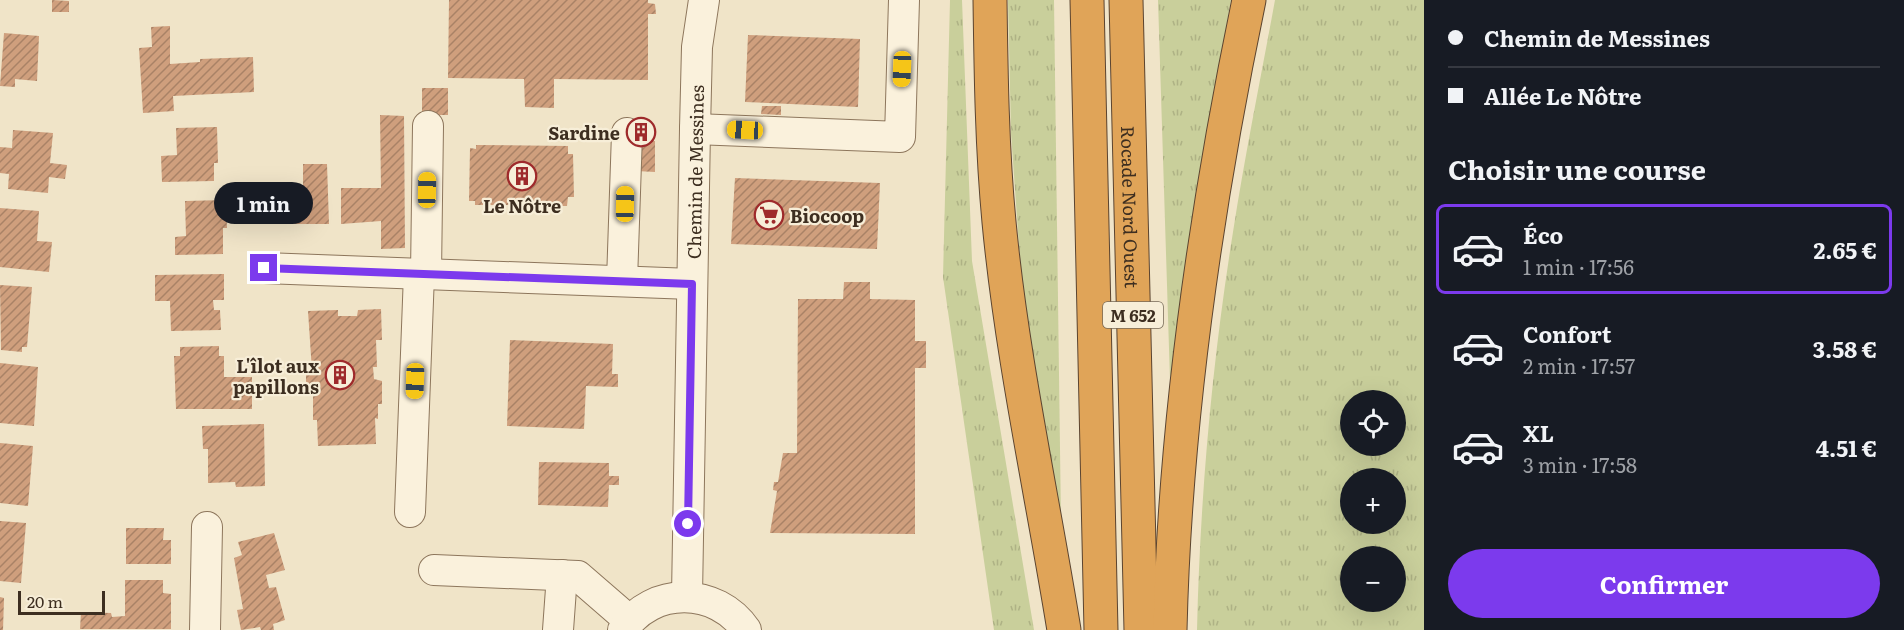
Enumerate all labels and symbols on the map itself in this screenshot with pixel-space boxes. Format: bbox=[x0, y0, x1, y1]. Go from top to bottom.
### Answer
car bbox=[892, 51, 912, 87]
street label: Chemin de Messines bbox=[679, 85, 710, 259]
building icon: Sardine bbox=[625, 116, 657, 148]
place label: Sardine bbox=[548, 119, 620, 146]
car bbox=[727, 120, 763, 140]
street label: Rocade Nord Ouest bbox=[1115, 125, 1146, 289]
building icon: Le Nôtre bbox=[506, 160, 538, 192]
car bbox=[418, 172, 436, 208]
callout: 1 min bbox=[214, 181, 314, 223]
car bbox=[616, 186, 634, 222]
place label: Le Nôtre bbox=[483, 192, 561, 219]
supermarket icon: Biocoop bbox=[753, 199, 785, 231]
place label: Biocoop bbox=[790, 202, 864, 229]
route end bbox=[250, 254, 277, 281]
road number: M 652 bbox=[1103, 302, 1163, 328]
place label: L'îlot aux papillons bbox=[233, 352, 319, 400]
building icon: L'îlot aux papillons bbox=[324, 359, 356, 391]
car bbox=[405, 363, 425, 399]
route start bbox=[674, 510, 701, 537]
scale bar bbox=[18, 588, 105, 616]

